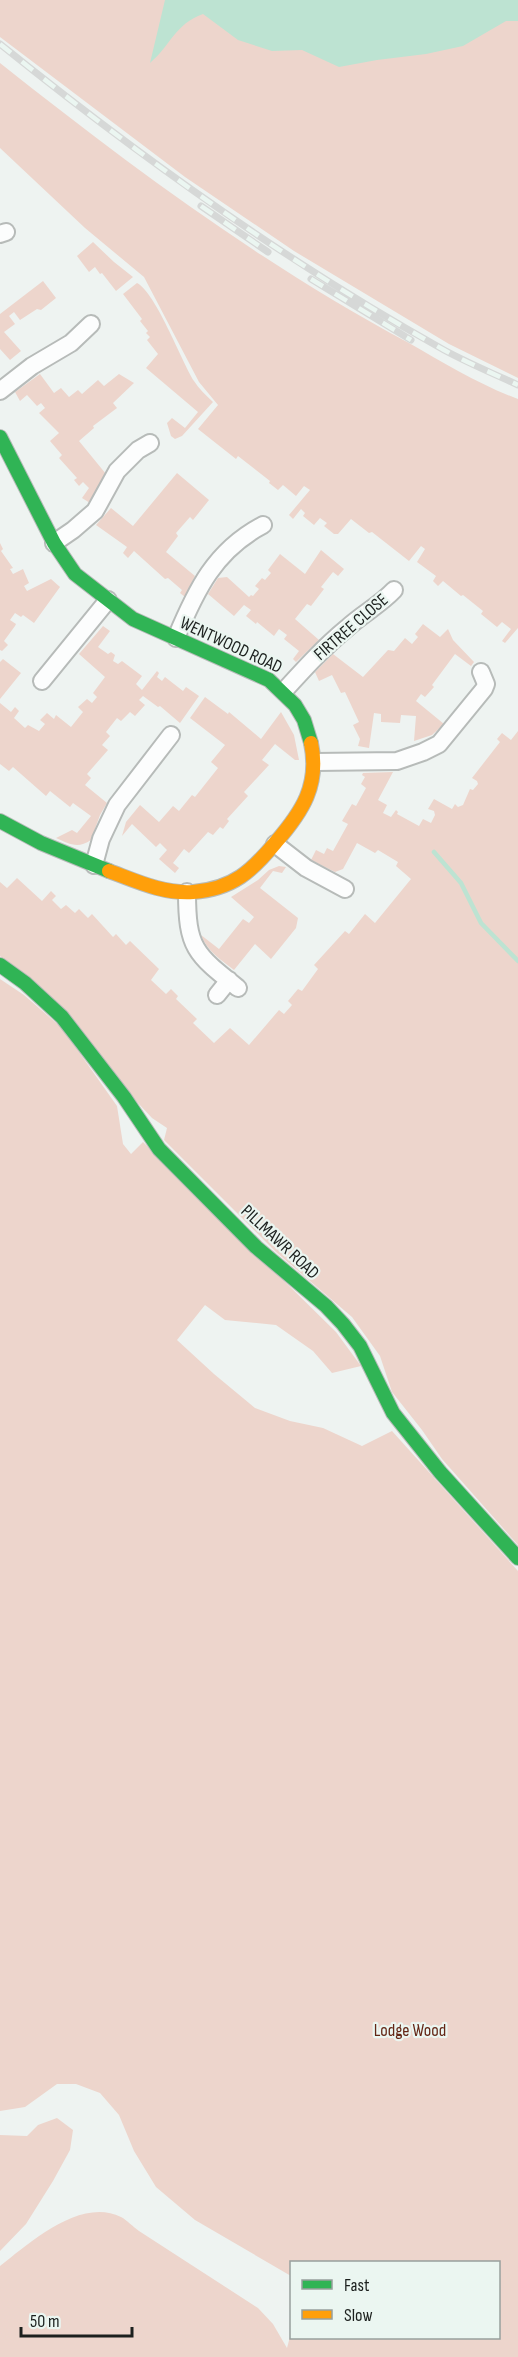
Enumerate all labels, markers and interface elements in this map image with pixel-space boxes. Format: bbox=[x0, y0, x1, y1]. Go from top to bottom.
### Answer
street label: FIRTREE CLOSE bbox=[310, 589, 392, 665]
street label: WENTWOOD ROAD bbox=[177, 612, 285, 678]
street label: PILLMAWR ROAD bbox=[237, 1201, 323, 1283]
park label: Lodge Wood bbox=[374, 2020, 446, 2041]
legend bbox=[290, 2261, 500, 2339]
text: Fast bbox=[344, 2275, 370, 2296]
scale bar bbox=[21, 2300, 132, 2338]
text: Slow bbox=[344, 2305, 373, 2326]
text: 50 m bbox=[30, 2311, 60, 2332]

